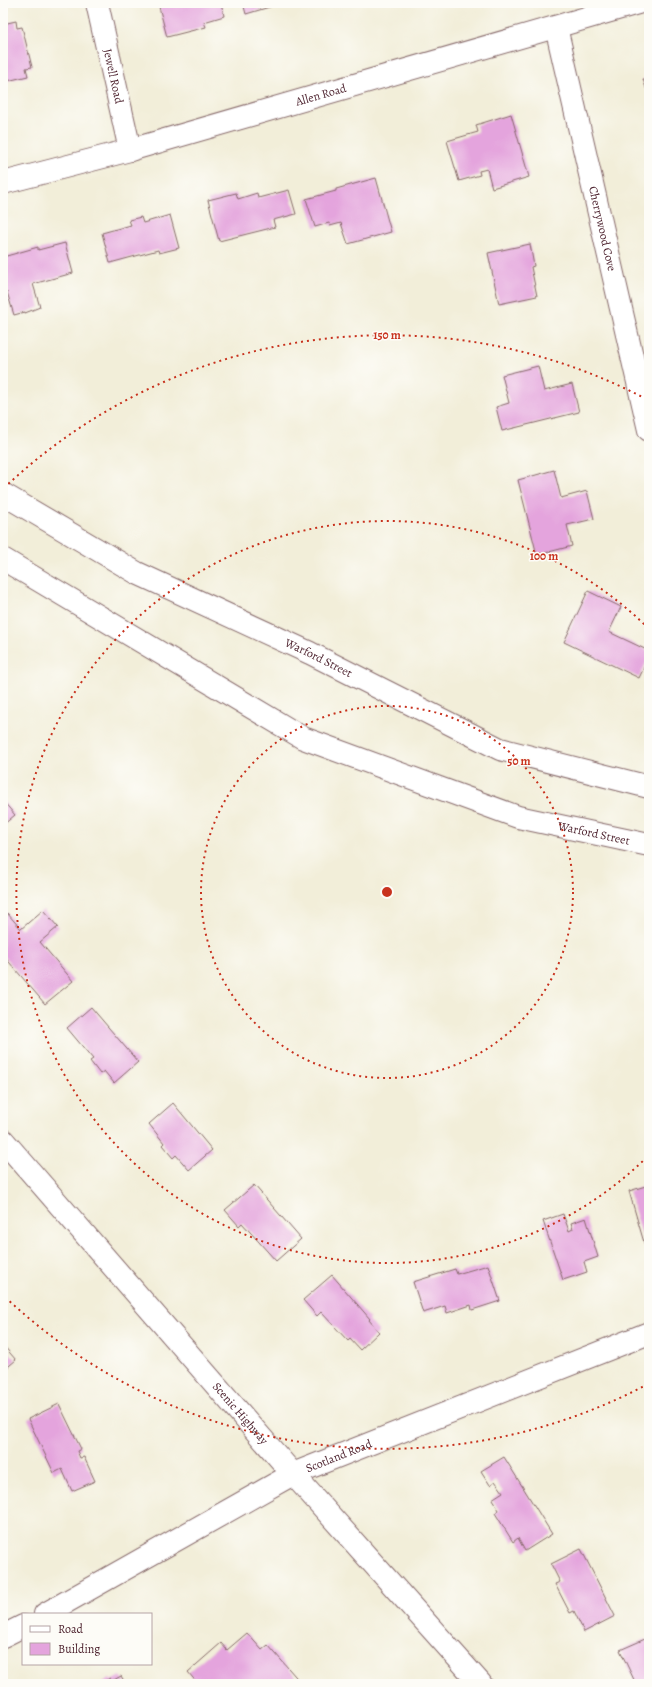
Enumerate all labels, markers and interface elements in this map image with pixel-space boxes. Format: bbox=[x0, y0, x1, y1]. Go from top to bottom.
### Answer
street label: Jewell Road bbox=[100, 47, 127, 106]
street label: Allen Road bbox=[293, 80, 349, 110]
street label: Cherrywood Cove bbox=[585, 185, 620, 273]
text: 150 m bbox=[373, 327, 401, 343]
text: 100 m bbox=[530, 548, 558, 564]
street label: Warford Street bbox=[282, 634, 355, 681]
text: 50 m bbox=[507, 753, 531, 769]
street label: Warford Street bbox=[556, 818, 631, 849]
centre of rings bbox=[380, 885, 394, 899]
street label: Scenic Highway bbox=[209, 1379, 272, 1448]
street label: Scotland Road bbox=[303, 1435, 375, 1476]
legend bbox=[22, 1613, 152, 1665]
text: Road bbox=[58, 1621, 84, 1637]
text: Building bbox=[58, 1641, 100, 1657]

